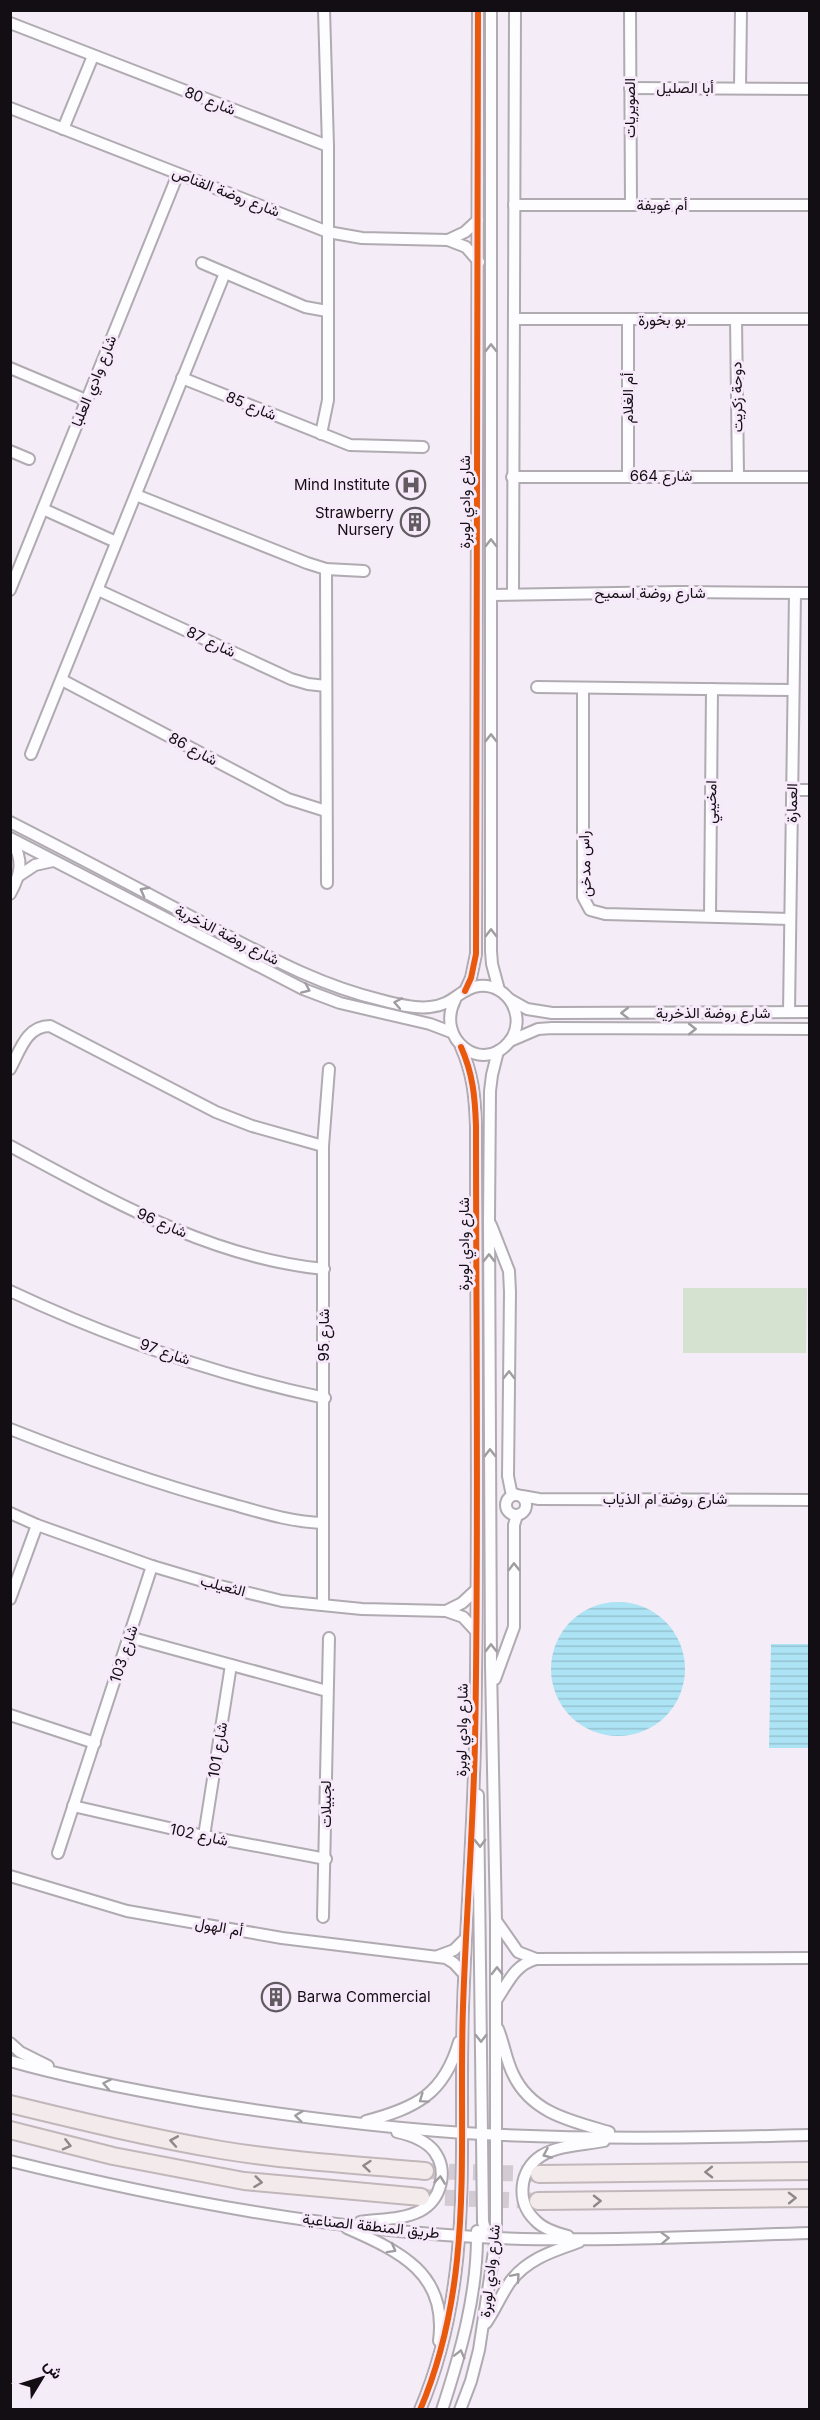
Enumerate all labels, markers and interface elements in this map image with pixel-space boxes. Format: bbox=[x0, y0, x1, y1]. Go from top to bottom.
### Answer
street label: الصويريات bbox=[620, 78, 639, 138]
street label: أبا الصليل bbox=[656, 78, 714, 97]
street label: شارع 80 bbox=[181, 82, 239, 121]
street label: شارع روضة القناص bbox=[169, 162, 283, 223]
street label: أم غويفة bbox=[636, 195, 688, 215]
street label: بو بخورة bbox=[638, 310, 686, 329]
street label: شارع وادي العلبا bbox=[67, 332, 124, 431]
one-way arrow bbox=[485, 343, 497, 352]
street label: دوحة زكريت bbox=[726, 361, 747, 433]
street label: أم الغلام bbox=[618, 372, 638, 423]
street label: شارع 85 bbox=[222, 387, 279, 426]
street label: شارع وادي لوبرة bbox=[455, 455, 478, 549]
street label: شارع 664 bbox=[630, 466, 693, 487]
hospital icon: Mind Institute bbox=[395, 469, 427, 501]
place label: Mind Institute bbox=[294, 475, 390, 494]
place label: Strawberry Nursery bbox=[315, 503, 395, 539]
building icon: Strawberry Nursery bbox=[399, 506, 431, 538]
one-way arrow bbox=[485, 538, 497, 547]
street label: شارع روضة اسميح bbox=[595, 583, 706, 604]
street label: شارع 87 bbox=[183, 622, 239, 663]
street label: شارع 86 bbox=[164, 728, 221, 771]
one-way arrow bbox=[485, 733, 497, 742]
street label: امخيبي bbox=[701, 780, 724, 824]
street label: العمارة bbox=[782, 783, 801, 823]
street label: راس مدخن bbox=[574, 830, 596, 898]
one-way arrow bbox=[139, 887, 150, 898]
street label: شارع روضة الذخرية bbox=[171, 900, 283, 971]
one-way arrow bbox=[485, 928, 497, 937]
one-way arrow bbox=[299, 982, 310, 994]
one-way arrow bbox=[393, 997, 403, 1010]
street label: شارع روضة الذخرية bbox=[656, 1003, 770, 1024]
one-way arrow bbox=[621, 1007, 630, 1019]
one-way arrow bbox=[688, 1023, 697, 1035]
street label: شارع وادي لوبرة bbox=[454, 1197, 477, 1291]
street label: شارع 96 bbox=[133, 1203, 190, 1244]
one-way arrow bbox=[483, 1253, 495, 1262]
street label: شارع 95 bbox=[314, 1308, 335, 1361]
street label: شارع 97 bbox=[137, 1334, 193, 1371]
one-way arrow bbox=[503, 1371, 515, 1380]
one-way arrow bbox=[484, 1448, 496, 1457]
street label: شارع روضة ام الذياب bbox=[603, 1489, 727, 1510]
one-way arrow bbox=[508, 1563, 521, 1572]
street label: الثعيلب bbox=[198, 1570, 248, 1601]
street label: شارع 103 bbox=[105, 1623, 144, 1686]
one-way arrow bbox=[485, 1643, 497, 1652]
street label: شارع وادي لوبرة bbox=[451, 1683, 476, 1777]
street label: شارع 101 bbox=[204, 1721, 233, 1779]
street label: لجبيلات bbox=[316, 1780, 335, 1828]
street label: شارع 102 bbox=[168, 1819, 230, 1852]
one-way arrow bbox=[474, 1839, 486, 1848]
street label: أم الهول bbox=[194, 1913, 245, 1941]
one-way arrow bbox=[491, 1966, 503, 1975]
building icon: Barwa Commercial bbox=[260, 1981, 292, 2013]
place label: Barwa Commercial bbox=[297, 1987, 431, 2006]
one-way arrow bbox=[475, 2034, 487, 2043]
one-way arrow bbox=[102, 2078, 112, 2091]
one-way arrow bbox=[418, 2092, 429, 2103]
one-way arrow bbox=[294, 2111, 303, 2123]
one-way arrow bbox=[169, 2135, 179, 2148]
one-way arrow bbox=[62, 2138, 72, 2151]
one-way arrow bbox=[542, 2147, 553, 2159]
one-way arrow bbox=[363, 2160, 372, 2173]
one-way arrow bbox=[705, 2166, 714, 2178]
one-way arrow bbox=[254, 2175, 263, 2188]
one-way arrow bbox=[433, 2176, 446, 2185]
one-way arrow bbox=[787, 2192, 796, 2204]
one-way arrow bbox=[592, 2194, 601, 2207]
street label: طريق المنطقة الصناعية bbox=[301, 2209, 441, 2243]
street label: شارع وادي لوبرة bbox=[475, 2223, 508, 2319]
one-way arrow bbox=[661, 2231, 670, 2244]
one-way arrow bbox=[386, 2242, 396, 2253]
one-way arrow bbox=[508, 2273, 519, 2284]
north arrow bbox=[12, 2348, 72, 2408]
one-way arrow bbox=[452, 2349, 465, 2359]
text: ش bbox=[40, 2355, 68, 2383]

